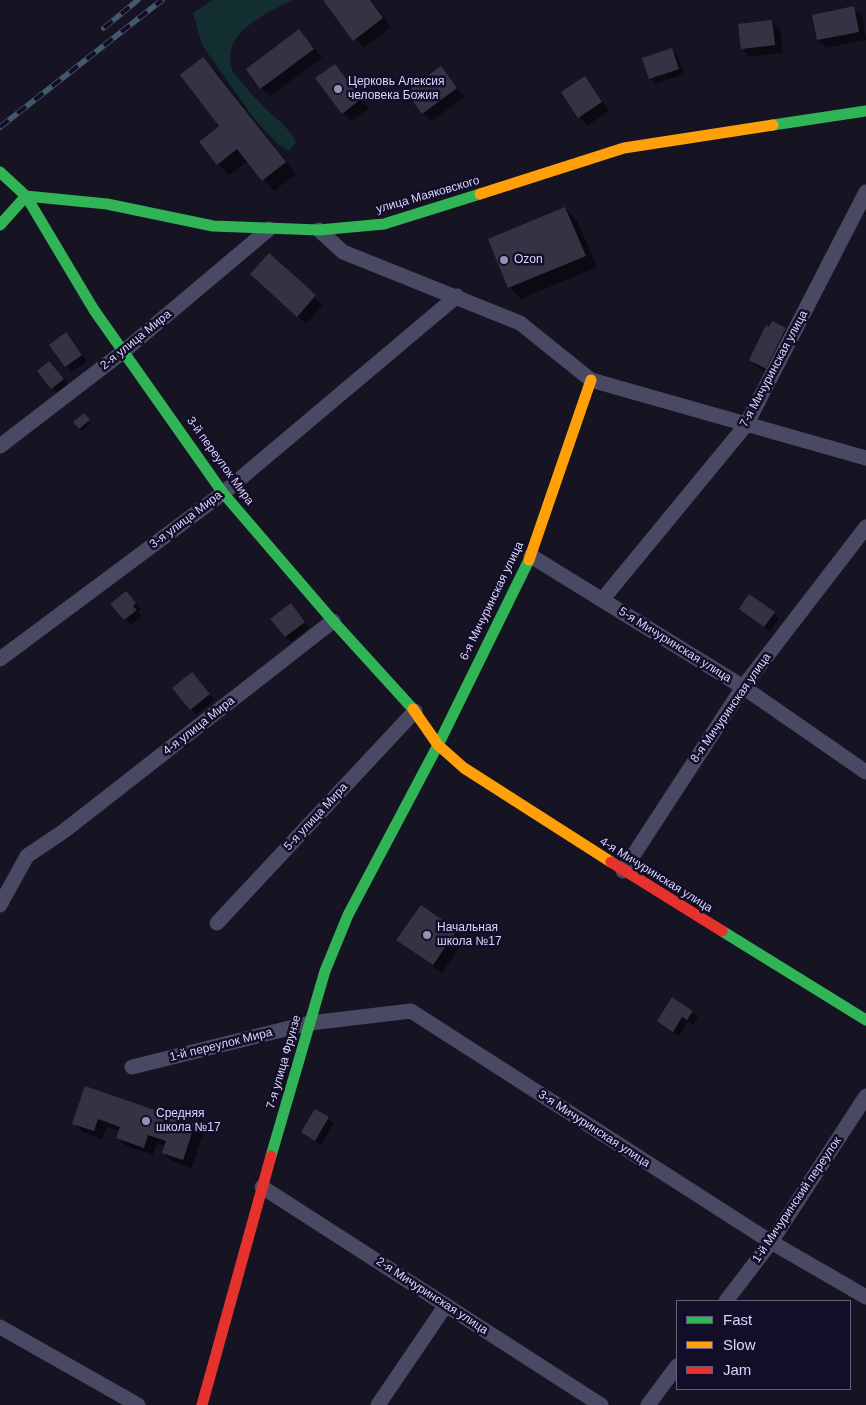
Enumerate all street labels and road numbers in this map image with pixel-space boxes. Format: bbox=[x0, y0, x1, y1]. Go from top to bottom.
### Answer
street label: улица Маяковского bbox=[375, 173, 481, 217]
street label: 2-я улица Мира bbox=[98, 307, 174, 373]
street label: 7-я Мичуринская улица bbox=[737, 308, 811, 430]
street label: 3-й переулок Мира bbox=[183, 414, 257, 508]
street label: 3-я улица Мира bbox=[147, 488, 225, 552]
street label: 6-я Мичуринская улица bbox=[457, 539, 527, 663]
street label: 5-я Мичуринская улица bbox=[616, 604, 734, 686]
street label: 8-я Мичуринская улица bbox=[688, 650, 774, 766]
street label: 4-я улица Мира bbox=[160, 694, 238, 758]
street label: 5-я улица Мира bbox=[281, 780, 351, 854]
street label: 4-я Мичуринская улица bbox=[597, 834, 715, 916]
street label: 7-я улица Фрунзе bbox=[264, 1013, 304, 1111]
street label: 1-й переулок Мира bbox=[168, 1025, 274, 1065]
street label: 3-я Мичуринская улица bbox=[535, 1087, 653, 1171]
street label: 1-й Мичуринский переулок bbox=[749, 1134, 845, 1266]
street label: 2-я Мичуринская улица bbox=[373, 1254, 491, 1338]

